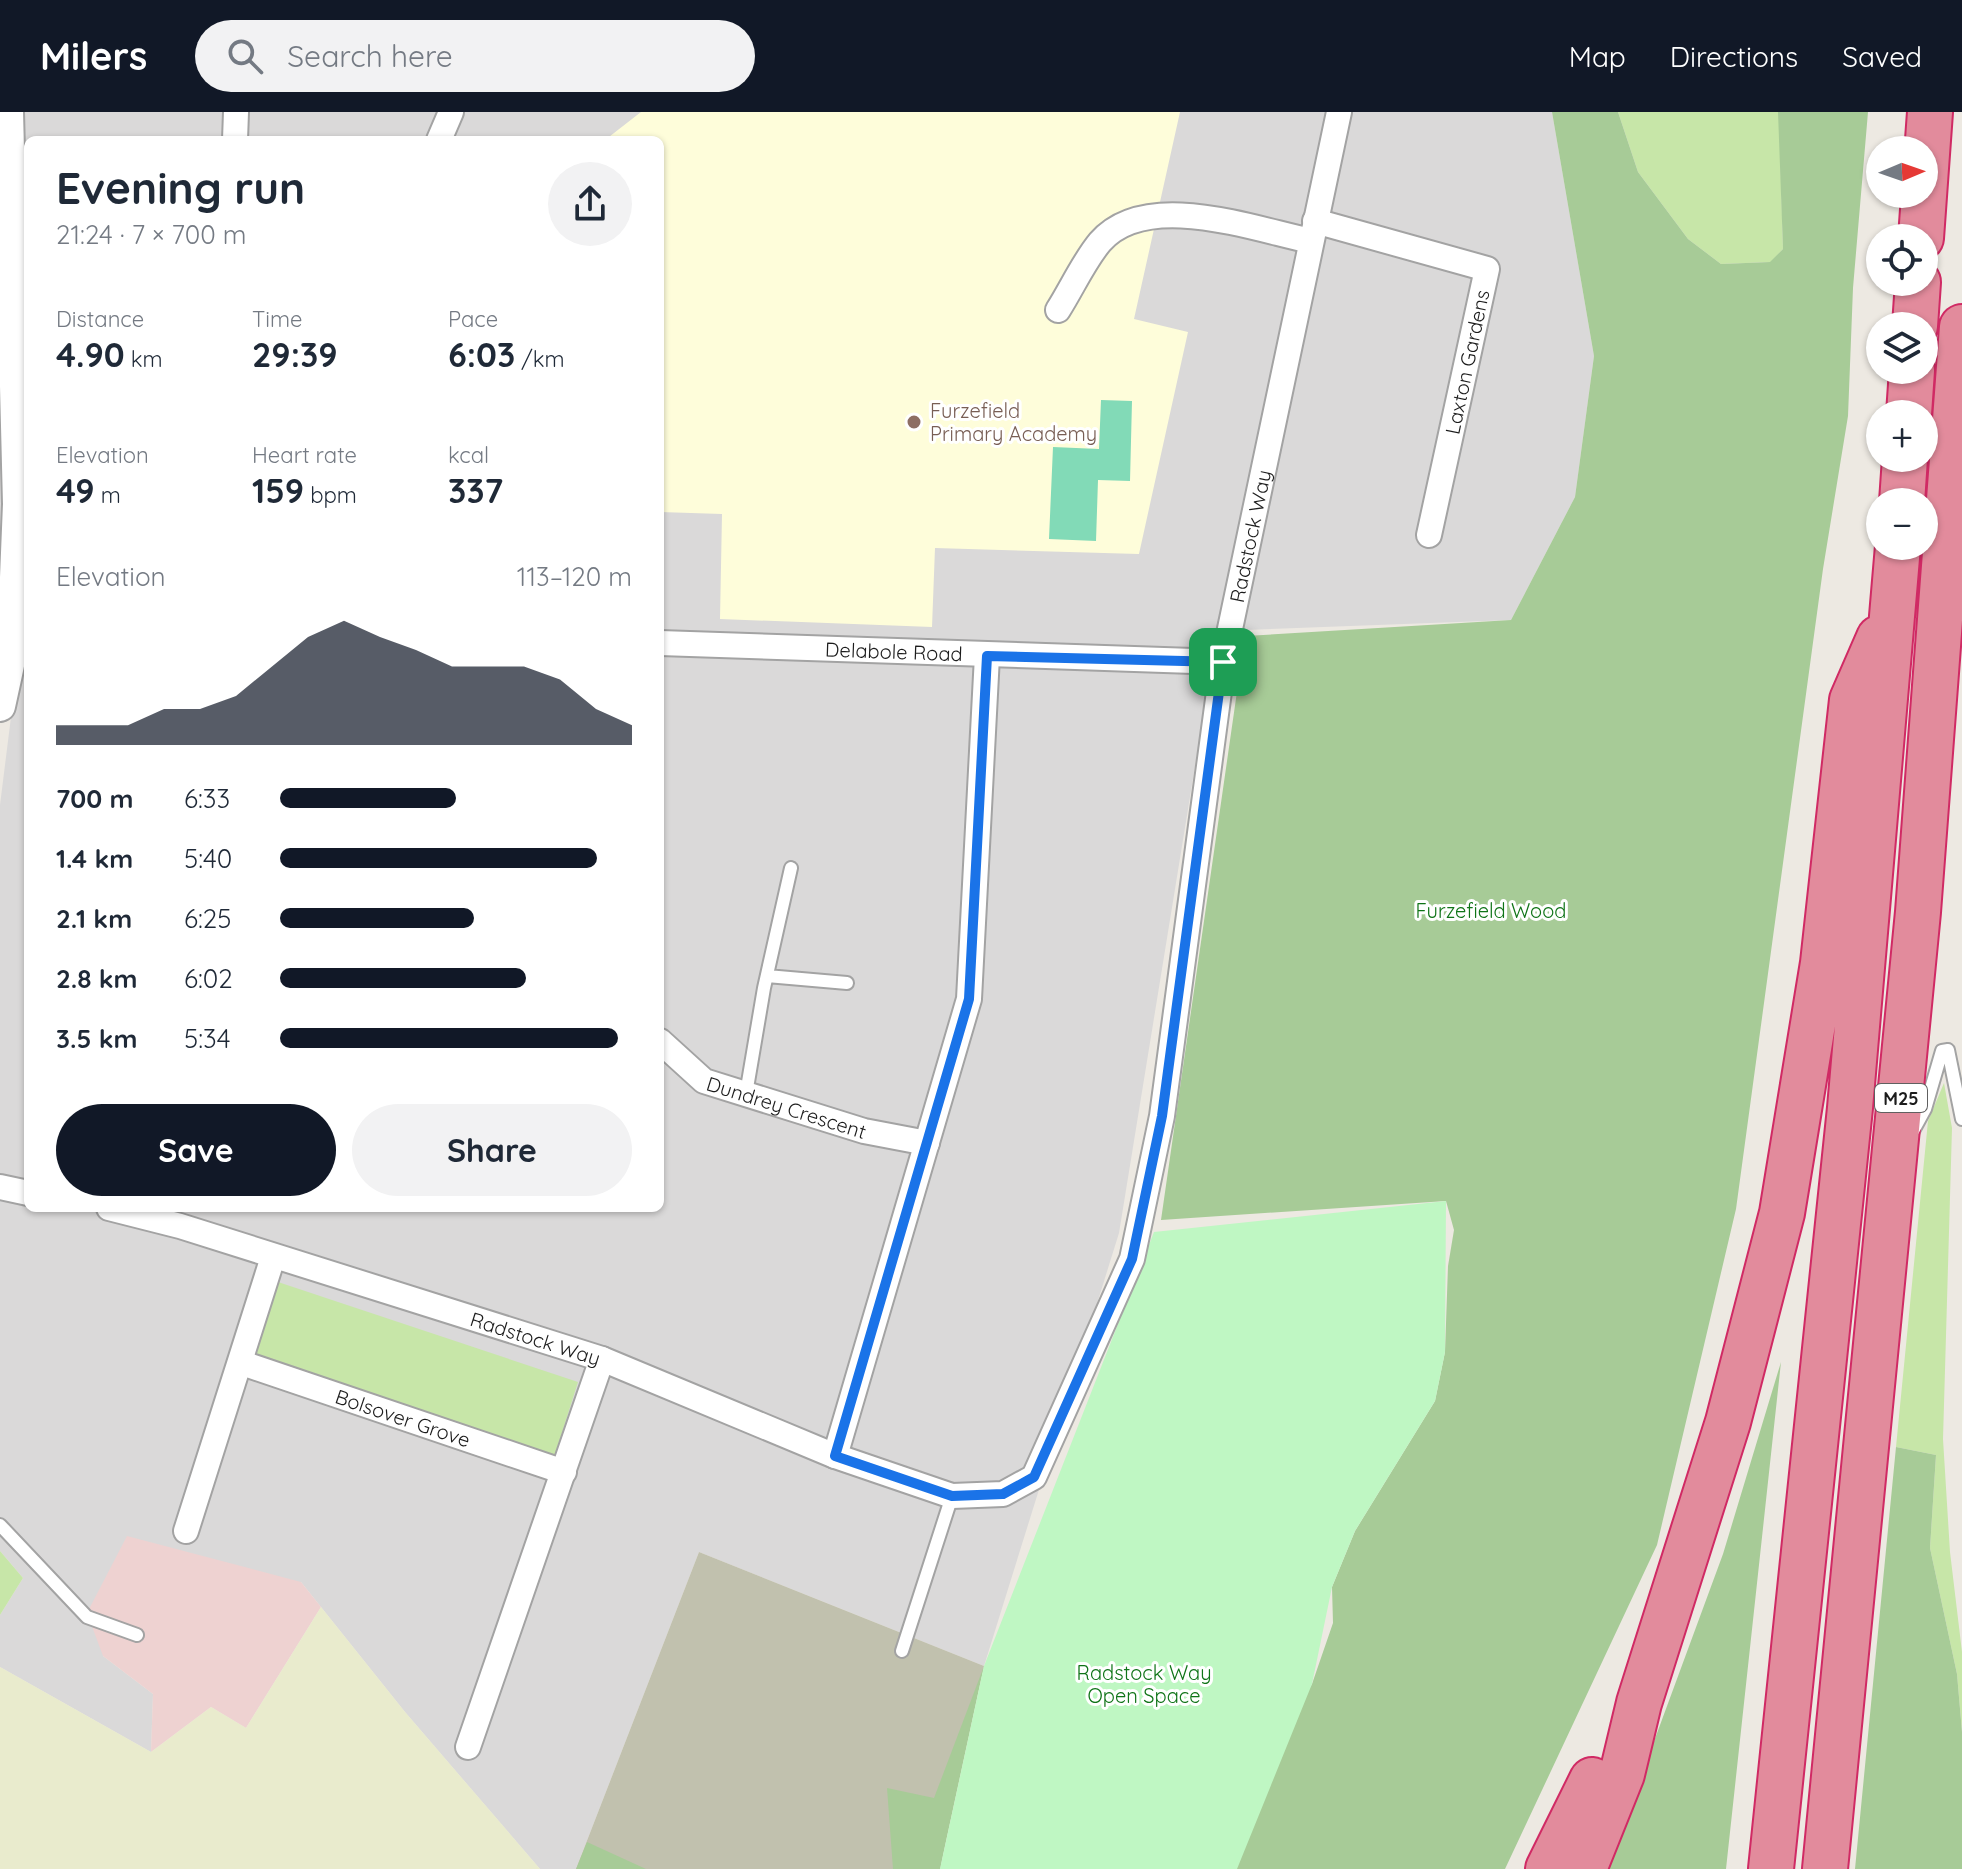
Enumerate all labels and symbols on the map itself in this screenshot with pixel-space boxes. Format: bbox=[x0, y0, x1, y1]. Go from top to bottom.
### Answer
north arrow bbox=[1866, 136, 1938, 208]
street label: Laxton Gardens bbox=[1439, 287, 1495, 437]
place label: Furzefield Primary Academy bbox=[930, 398, 1097, 446]
marker: Furzefield Primary Academy bbox=[905, 413, 923, 431]
street label: Radstock Way bbox=[1223, 467, 1276, 605]
pin bbox=[1189, 628, 1257, 696]
street label: Delabole Road bbox=[825, 636, 963, 666]
park label: Furzefield Wood bbox=[1416, 898, 1566, 923]
street label: Dundrey Crescent bbox=[704, 1070, 870, 1144]
road number: M25 bbox=[1875, 1084, 1927, 1112]
street label: Radstock Way bbox=[467, 1306, 604, 1370]
street label: Bolsover Grove bbox=[332, 1383, 474, 1452]
park label: Radstock Way Open Space bbox=[1077, 1660, 1212, 1708]

